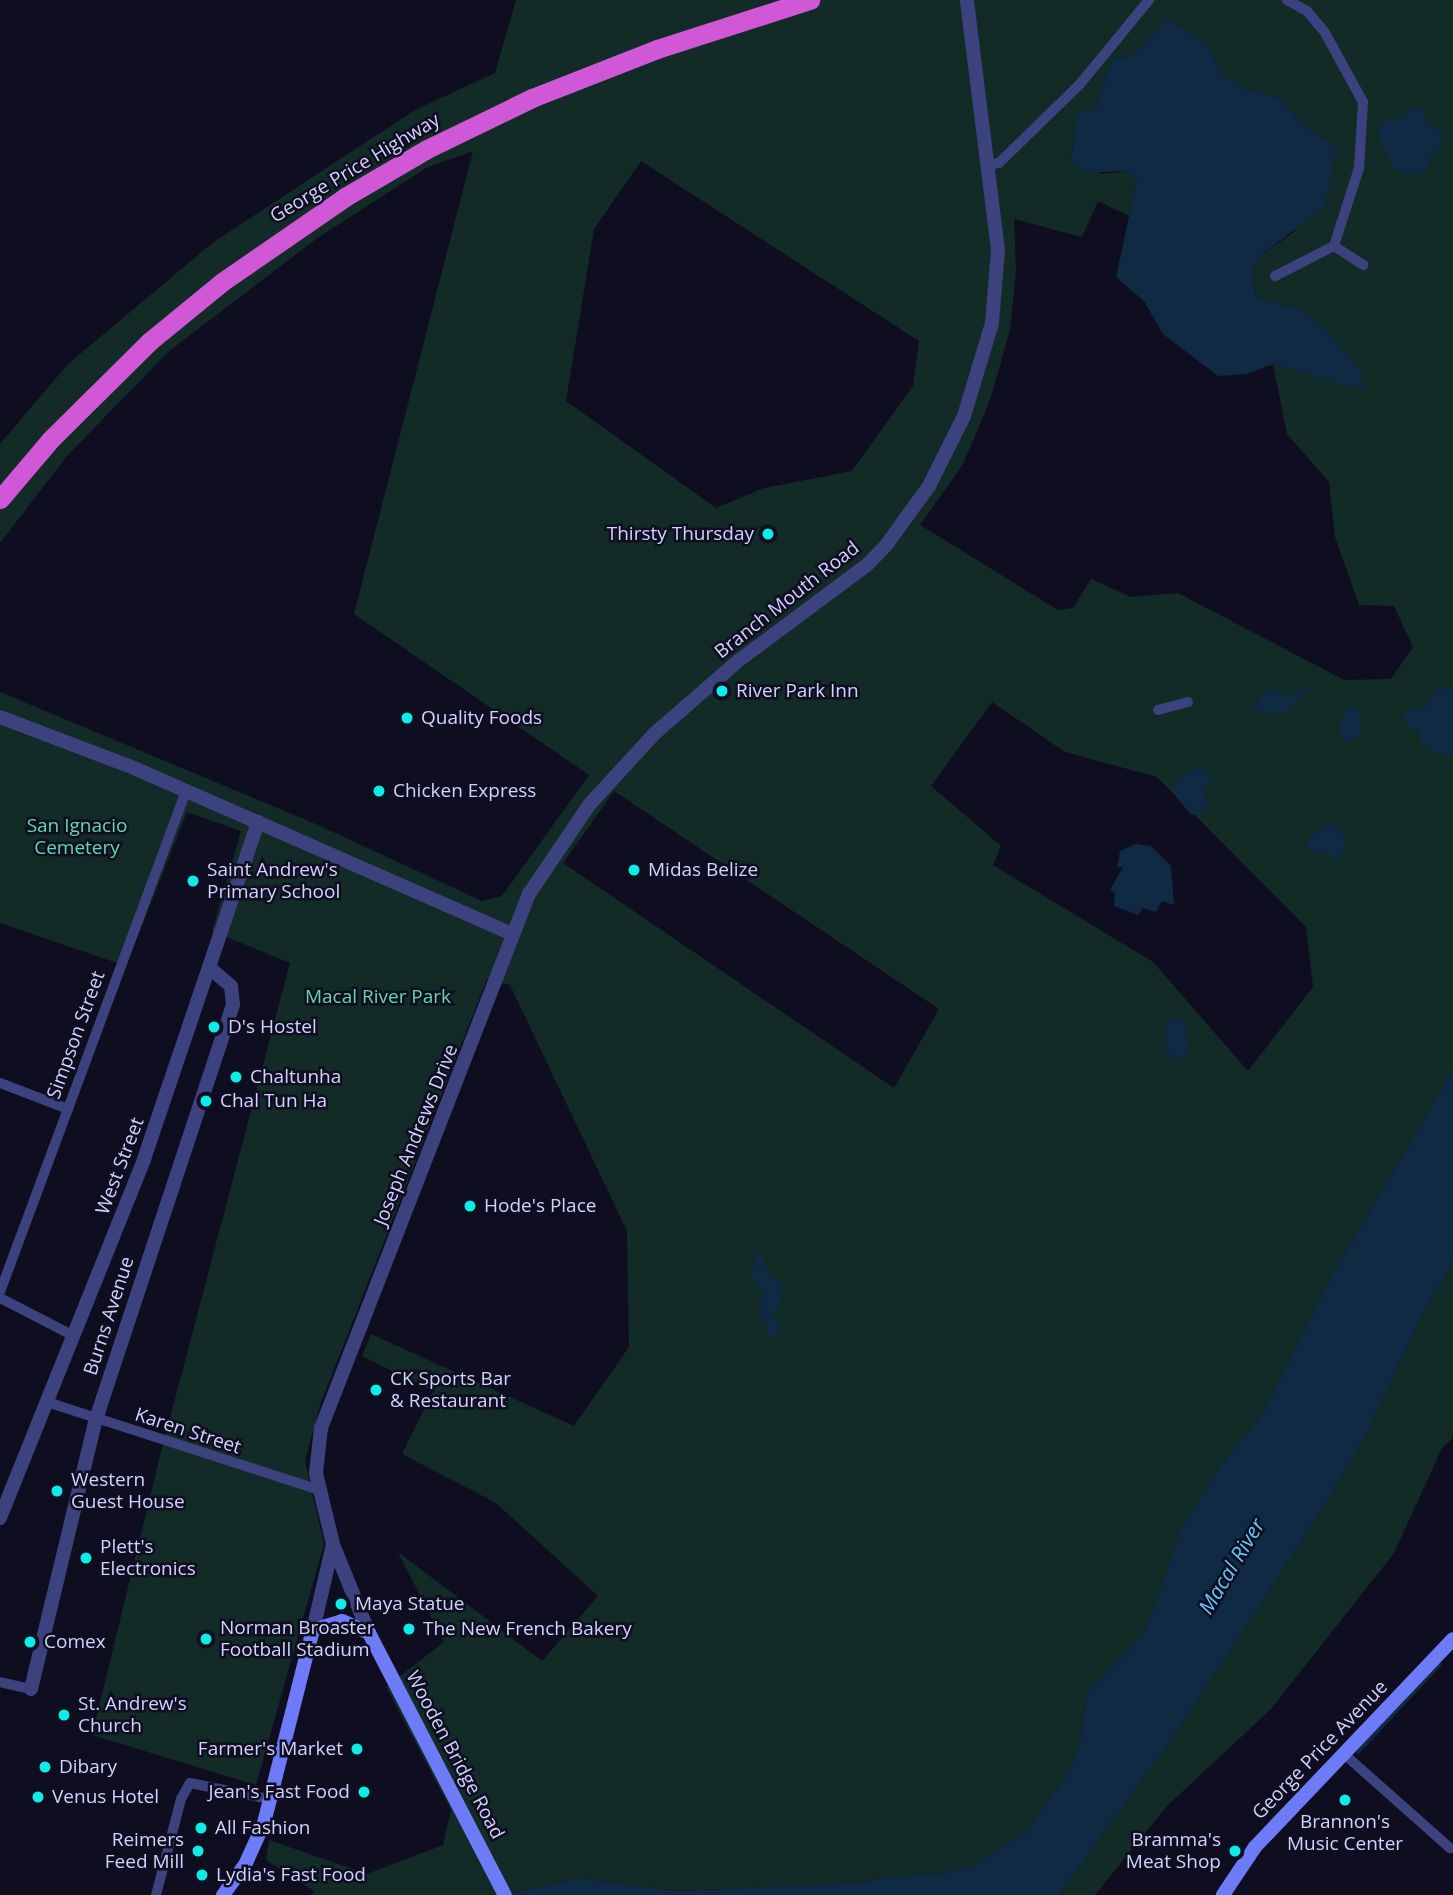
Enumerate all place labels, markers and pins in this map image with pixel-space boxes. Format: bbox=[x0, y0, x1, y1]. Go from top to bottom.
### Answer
place label: Thirsty Thursday bbox=[607, 523, 754, 545]
marker: Thirsty Thursday bbox=[760, 526, 776, 542]
place label: River Park Inn bbox=[736, 680, 859, 702]
marker: River Park Inn bbox=[714, 683, 730, 699]
place label: Quality Foods bbox=[421, 707, 542, 729]
marker: Quality Foods bbox=[399, 710, 415, 726]
place label: Chicken Express bbox=[393, 780, 536, 802]
marker: Chicken Express bbox=[371, 783, 387, 799]
place label: Saint Andrew's Primary School bbox=[207, 859, 340, 903]
place label: Midas Belize bbox=[648, 859, 758, 881]
marker: Midas Belize bbox=[626, 862, 642, 878]
marker: Saint Andrew's Primary School bbox=[185, 873, 201, 889]
place label: D's Hostel bbox=[228, 1016, 317, 1038]
marker: D's Hostel bbox=[206, 1019, 222, 1035]
place label: Chaltunha bbox=[250, 1066, 341, 1088]
marker: Chaltunha bbox=[228, 1069, 244, 1085]
place label: Chal Tun Ha bbox=[220, 1090, 327, 1112]
marker: Chal Tun Ha bbox=[198, 1093, 214, 1109]
place label: Hode's Place bbox=[484, 1195, 596, 1217]
marker: Hode's Place bbox=[462, 1198, 478, 1214]
place label: CK Sports Bar & Restaurant bbox=[390, 1368, 511, 1412]
marker: CK Sports Bar & Restaurant bbox=[368, 1382, 384, 1398]
place label: Western Guest House bbox=[71, 1469, 185, 1513]
marker: Western Guest House bbox=[49, 1483, 65, 1499]
place label: Plett's Electronics bbox=[100, 1536, 196, 1580]
marker: Plett's Electronics bbox=[78, 1550, 94, 1566]
place label: Maya Statue bbox=[355, 1593, 465, 1615]
marker: Maya Statue bbox=[333, 1596, 349, 1612]
place label: Norman Broaster Football Stadium bbox=[220, 1617, 375, 1661]
place label: The New French Bakery bbox=[423, 1618, 632, 1640]
marker: The New French Bakery bbox=[401, 1621, 417, 1637]
place label: Comex bbox=[44, 1631, 106, 1653]
marker: Norman Broaster Football Stadium bbox=[198, 1631, 214, 1647]
marker: Comex bbox=[22, 1634, 38, 1650]
place label: St. Andrew's Church bbox=[78, 1693, 187, 1737]
marker: St. Andrew's Church bbox=[56, 1707, 72, 1723]
place label: Farmer's Market bbox=[198, 1738, 343, 1760]
marker: Farmer's Market bbox=[349, 1741, 365, 1757]
place label: Dibary bbox=[59, 1756, 117, 1778]
marker: Dibary bbox=[37, 1759, 53, 1775]
place label: Jean's Fast Food bbox=[208, 1781, 350, 1803]
marker: Jean's Fast Food bbox=[356, 1784, 372, 1800]
place label: Venus Hotel bbox=[52, 1786, 159, 1808]
marker: Venus Hotel bbox=[30, 1789, 46, 1805]
marker: Brannon's Music Center bbox=[1337, 1792, 1353, 1808]
place label: Brannon's Music Center bbox=[1287, 1811, 1403, 1855]
place label: All Fashion bbox=[215, 1817, 310, 1839]
marker: All Fashion bbox=[193, 1820, 209, 1836]
place label: Reimers Feed Mill bbox=[105, 1829, 184, 1873]
place label: Bramma's Meat Shop bbox=[1126, 1829, 1221, 1873]
marker: Reimers Feed Mill bbox=[190, 1843, 206, 1859]
marker: Bramma's Meat Shop bbox=[1227, 1843, 1243, 1859]
place label: Lydia's Fast Food bbox=[216, 1864, 366, 1886]
marker: Lydia's Fast Food bbox=[194, 1867, 210, 1883]

